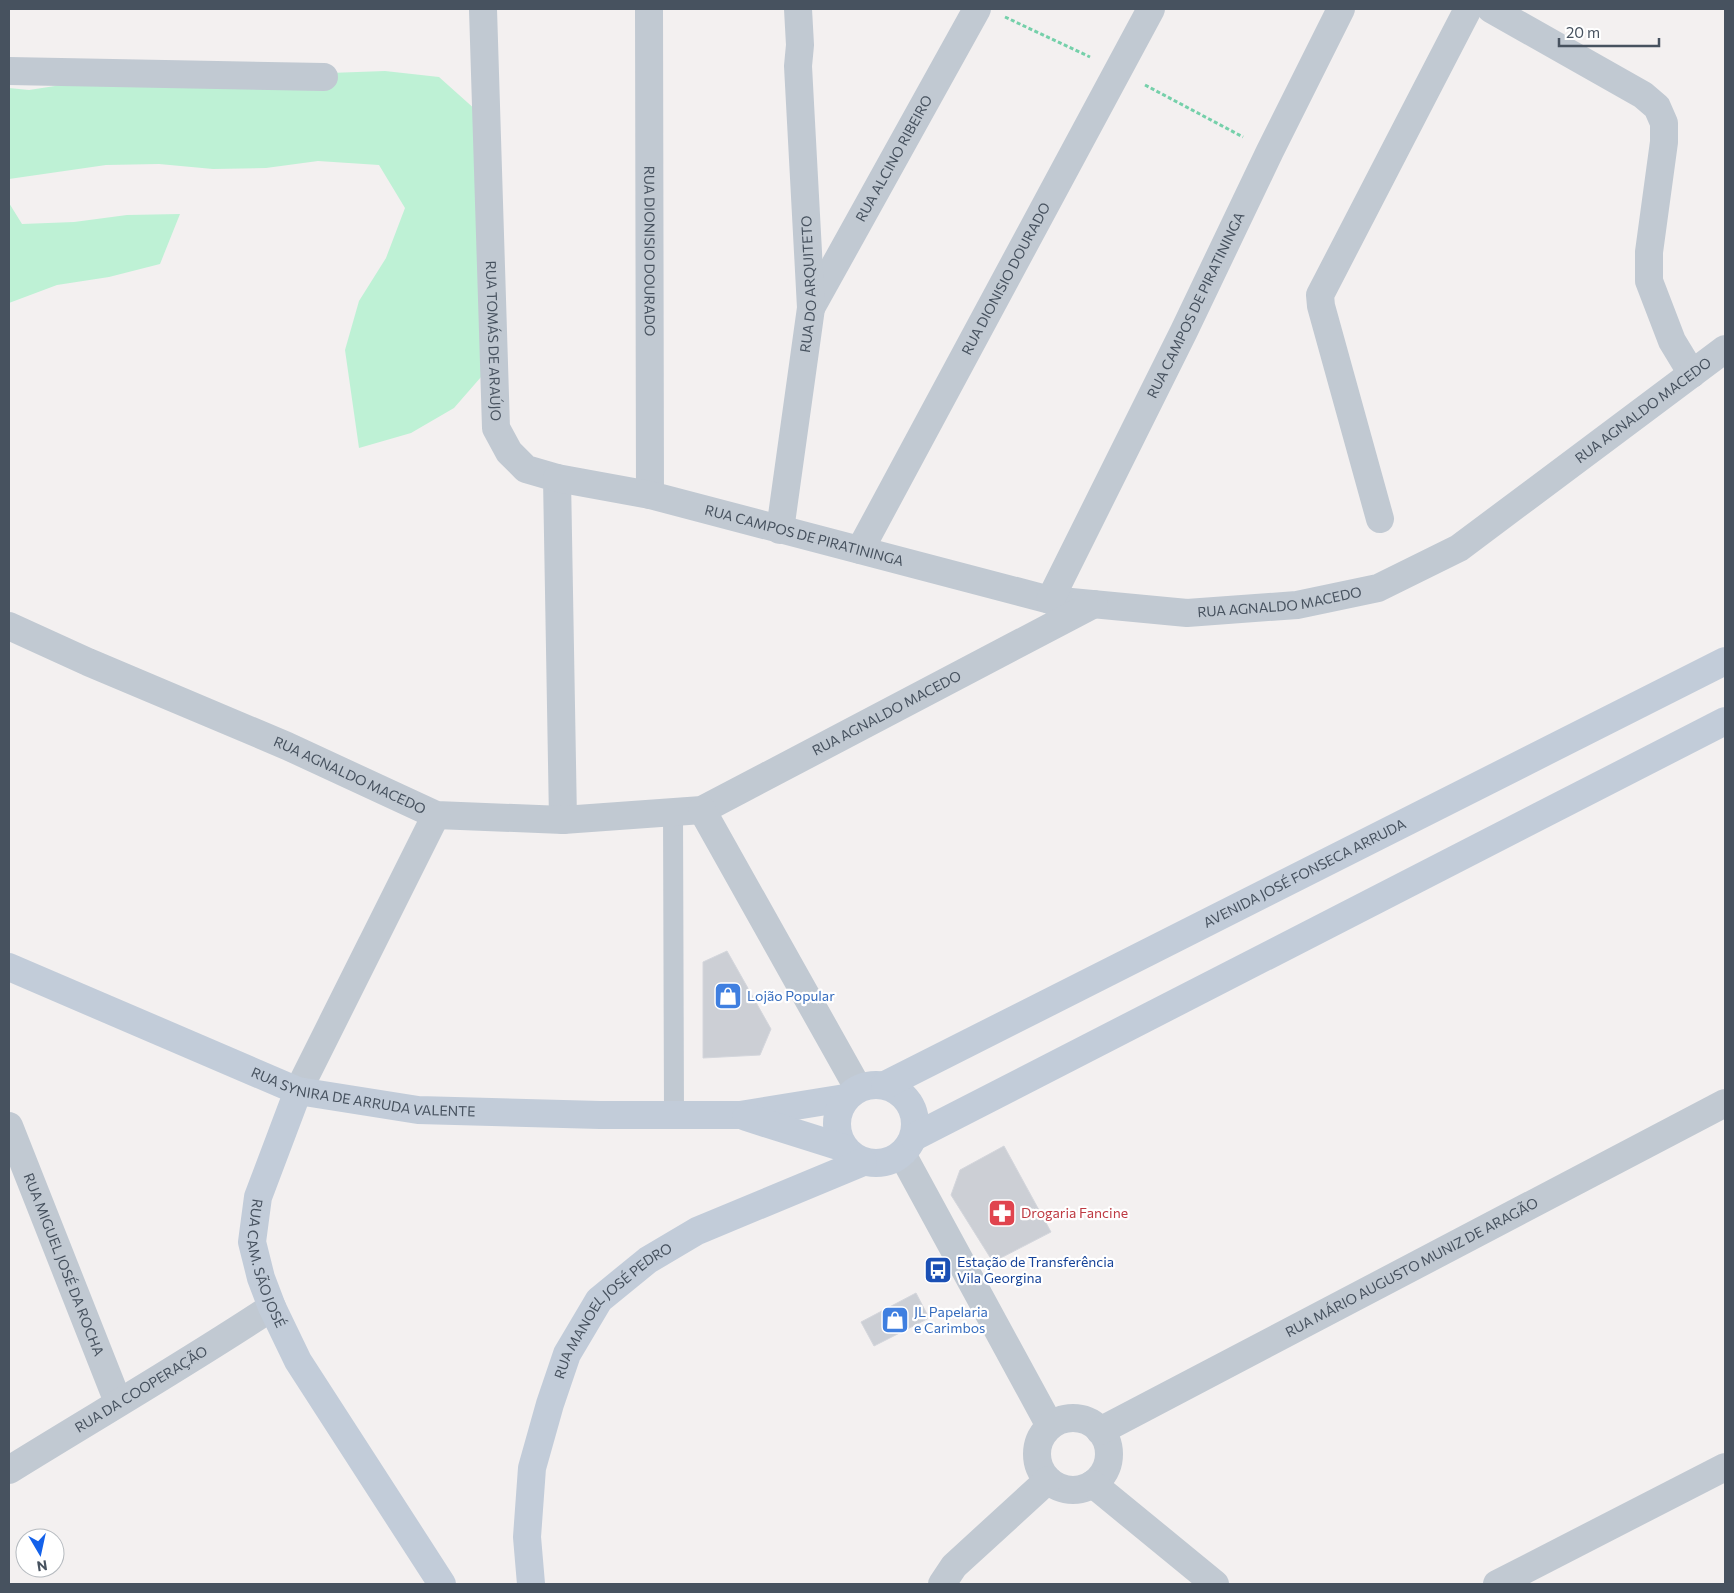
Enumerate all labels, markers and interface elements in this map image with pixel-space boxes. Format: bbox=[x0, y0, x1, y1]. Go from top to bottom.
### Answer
scale bar bbox=[1559, 15, 1659, 47]
text: 20 m bbox=[1566, 23, 1600, 41]
street label: RUA ALCINO RIBEIRO bbox=[852, 92, 935, 225]
street label: RUA DIONISIO DOURADO bbox=[641, 166, 659, 336]
street label: RUA DIONISIO DOURADO bbox=[958, 199, 1053, 358]
street label: RUA CAMPOS DE PIRATININGA bbox=[1143, 209, 1248, 401]
street label: RUA DO ARQUITETO bbox=[796, 215, 819, 354]
street label: RUA TOMÁS DE ARAÚJO bbox=[483, 260, 505, 421]
street label: RUA AGNALDO MACEDO bbox=[1571, 353, 1714, 466]
street label: RUA CAMPOS DE PIRATININGA bbox=[703, 501, 906, 569]
street label: RUA AGNALDO MACEDO bbox=[1197, 583, 1363, 620]
street label: RUA AGNALDO MACEDO bbox=[809, 666, 964, 759]
street label: RUA AGNALDO MACEDO bbox=[271, 732, 429, 817]
street label: AVENIDA JOSÉ FONSECA ARRUDA bbox=[1200, 814, 1409, 931]
shop icon: Lojão Popular bbox=[713, 981, 743, 1011]
place label: Lojão Popular bbox=[747, 987, 835, 1004]
street label: RUA SYNIRA DE ARRUDA VALENTE bbox=[249, 1063, 476, 1120]
street label: RUA MIGUEL JOSÉ DA ROCHA bbox=[20, 1170, 108, 1359]
street label: RUA MÁRIO AUGUSTO MUNIZ DE ARAGÃO bbox=[1282, 1194, 1541, 1340]
street label: RUA CAM. SÃO JOSÉ bbox=[244, 1198, 290, 1330]
pharmacy icon: Drogaria Fancine bbox=[987, 1198, 1017, 1228]
place label: Drogaria Fancine bbox=[1021, 1204, 1128, 1221]
street label: RUA MANOEL JOSÉ PEDRO bbox=[550, 1239, 675, 1381]
place label: Estação de Transferência Vila Georgina bbox=[957, 1253, 1114, 1286]
bus stop icon: Estação de Transferência Vila Georgina bbox=[923, 1255, 953, 1285]
place label: JL Papelaria e Carimbos bbox=[914, 1303, 988, 1336]
shop icon: JL Papelaria e Carimbos bbox=[880, 1305, 910, 1335]
street label: RUA DA COOPERAÇÃO bbox=[72, 1342, 210, 1436]
north arrow bbox=[15, 1528, 65, 1578]
text: N bbox=[36, 1557, 49, 1576]

